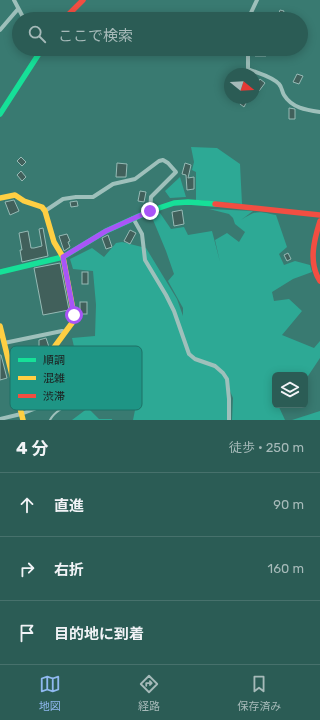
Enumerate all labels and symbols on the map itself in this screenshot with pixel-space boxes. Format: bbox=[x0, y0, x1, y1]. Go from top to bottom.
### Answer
north arrow bbox=[224, 68, 260, 104]
route end bbox=[141, 202, 159, 220]
route start bbox=[65, 306, 83, 324]
legend bbox=[10, 346, 142, 410]
text: 順調 bbox=[43, 354, 65, 367]
text: 混雑 bbox=[43, 372, 65, 385]
text: 渋滞 bbox=[43, 390, 65, 403]

